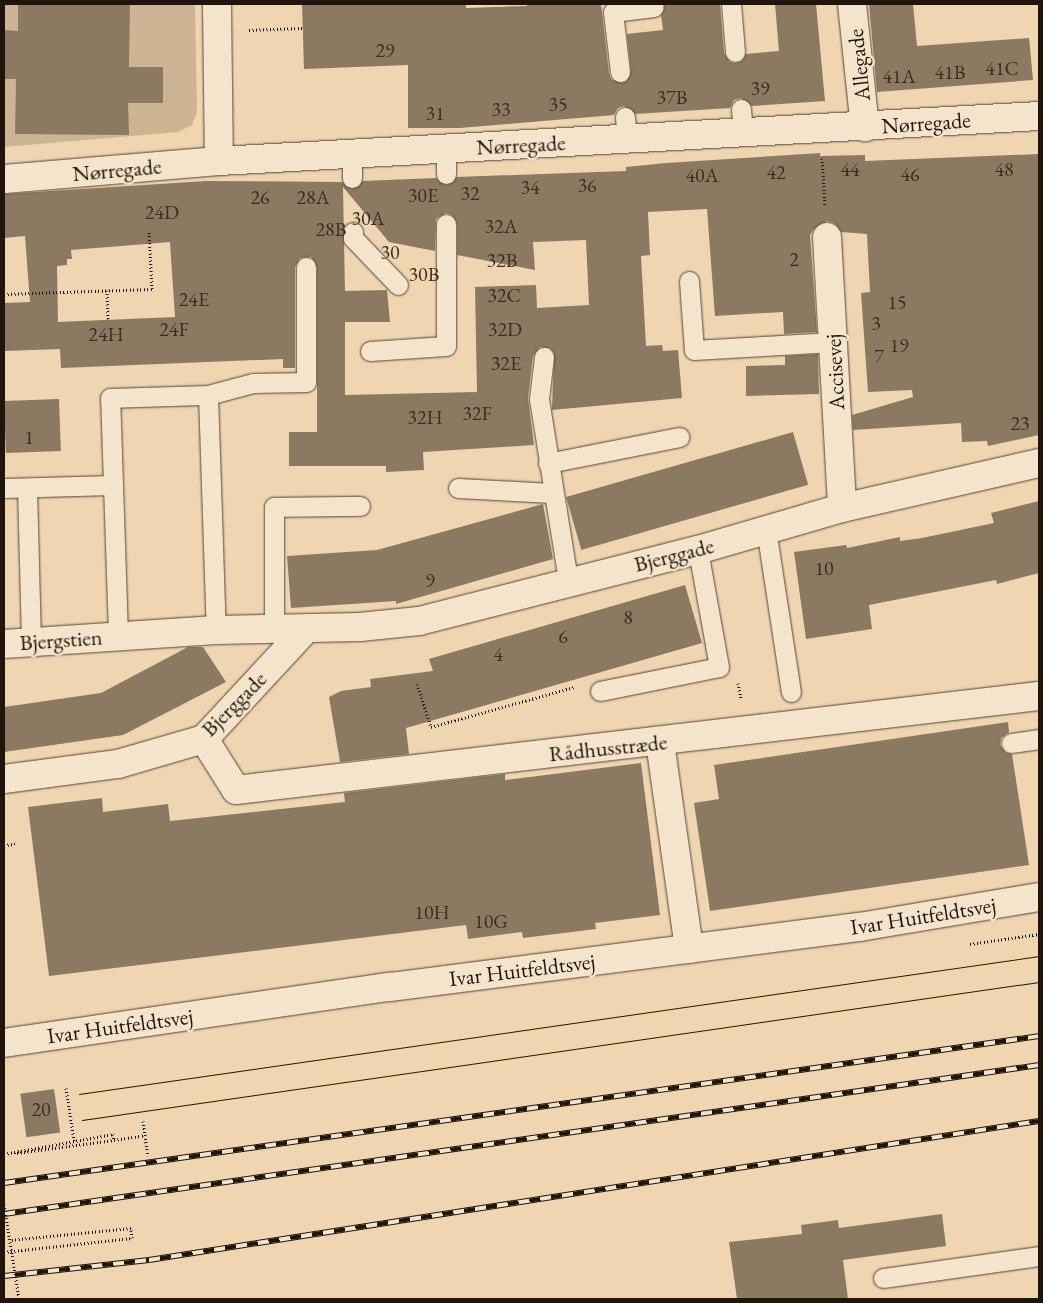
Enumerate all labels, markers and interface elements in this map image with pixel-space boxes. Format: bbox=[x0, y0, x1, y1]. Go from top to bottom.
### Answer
street label: Allegade bbox=[842, 28, 876, 102]
house number: 29 bbox=[375, 38, 395, 62]
house number: 41C bbox=[985, 56, 1019, 80]
house number: 41B bbox=[935, 60, 965, 84]
house number: 41A bbox=[882, 64, 916, 88]
house number: 39 bbox=[750, 76, 770, 100]
house number: 37B bbox=[657, 85, 687, 109]
house number: 35 bbox=[548, 92, 568, 116]
house number: 33 bbox=[491, 97, 511, 121]
house number: 31 bbox=[425, 101, 445, 125]
street label: Nørregade bbox=[880, 107, 972, 139]
street label: Nørregade bbox=[476, 129, 566, 161]
street label: Nørregade bbox=[71, 153, 163, 187]
house number: 44 bbox=[840, 157, 860, 181]
house number: 48 bbox=[994, 157, 1014, 181]
house number: 42 bbox=[766, 160, 786, 184]
house number: 46 bbox=[900, 162, 920, 186]
house number: 40A bbox=[685, 163, 719, 187]
house number: 36 bbox=[577, 173, 597, 197]
house number: 34 bbox=[520, 175, 540, 199]
house number: 32 bbox=[460, 181, 480, 205]
house number: 30E bbox=[408, 183, 438, 207]
house number: 26 bbox=[250, 185, 270, 209]
house number: 28A bbox=[296, 185, 330, 209]
house number: 24D bbox=[145, 200, 179, 224]
house number: 30A bbox=[351, 206, 385, 230]
house number: 32A bbox=[484, 214, 518, 238]
house number: 28B bbox=[316, 217, 346, 241]
house number: 30 bbox=[380, 240, 400, 264]
house number: 2 bbox=[789, 247, 799, 271]
house number: 32B bbox=[487, 248, 517, 272]
house number: 30B bbox=[409, 262, 439, 286]
house number: 32C bbox=[487, 283, 521, 307]
house number: 24E bbox=[179, 287, 209, 311]
house number: 15 bbox=[887, 290, 907, 314]
house number: 3 bbox=[871, 311, 881, 335]
house number: 24F bbox=[159, 317, 189, 341]
house number: 32D bbox=[488, 317, 522, 341]
house number: 24H bbox=[88, 322, 124, 346]
street label: Accisevej bbox=[820, 333, 850, 411]
house number: 19 bbox=[889, 333, 909, 357]
house number: 7 bbox=[874, 344, 884, 368]
house number: 32E bbox=[491, 351, 521, 375]
house number: 32F bbox=[462, 401, 492, 425]
house number: 32H bbox=[407, 405, 443, 429]
house number: 23 bbox=[1010, 411, 1030, 435]
house number: 1 bbox=[24, 425, 34, 449]
street label: Bjerggade bbox=[631, 532, 717, 578]
house number: 10 bbox=[814, 556, 834, 580]
house number: 9 bbox=[425, 568, 435, 592]
house number: 8 bbox=[623, 605, 633, 629]
street label: Bjergstien bbox=[19, 624, 103, 656]
house number: 6 bbox=[558, 624, 568, 648]
house number: 4 bbox=[493, 642, 503, 666]
street label: Bjerggade bbox=[196, 666, 272, 742]
street label: Rådhusstræde bbox=[548, 729, 668, 767]
street label: Ivar Huitfeldtsvej bbox=[848, 891, 998, 941]
house number: 10H bbox=[414, 900, 450, 924]
house number: 10G bbox=[474, 909, 508, 933]
street label: Ivar Huitfeldtsvej bbox=[447, 948, 597, 992]
street label: Ivar Huitfeldtsvej bbox=[45, 1003, 195, 1049]
house number: 20 bbox=[31, 1097, 51, 1121]

